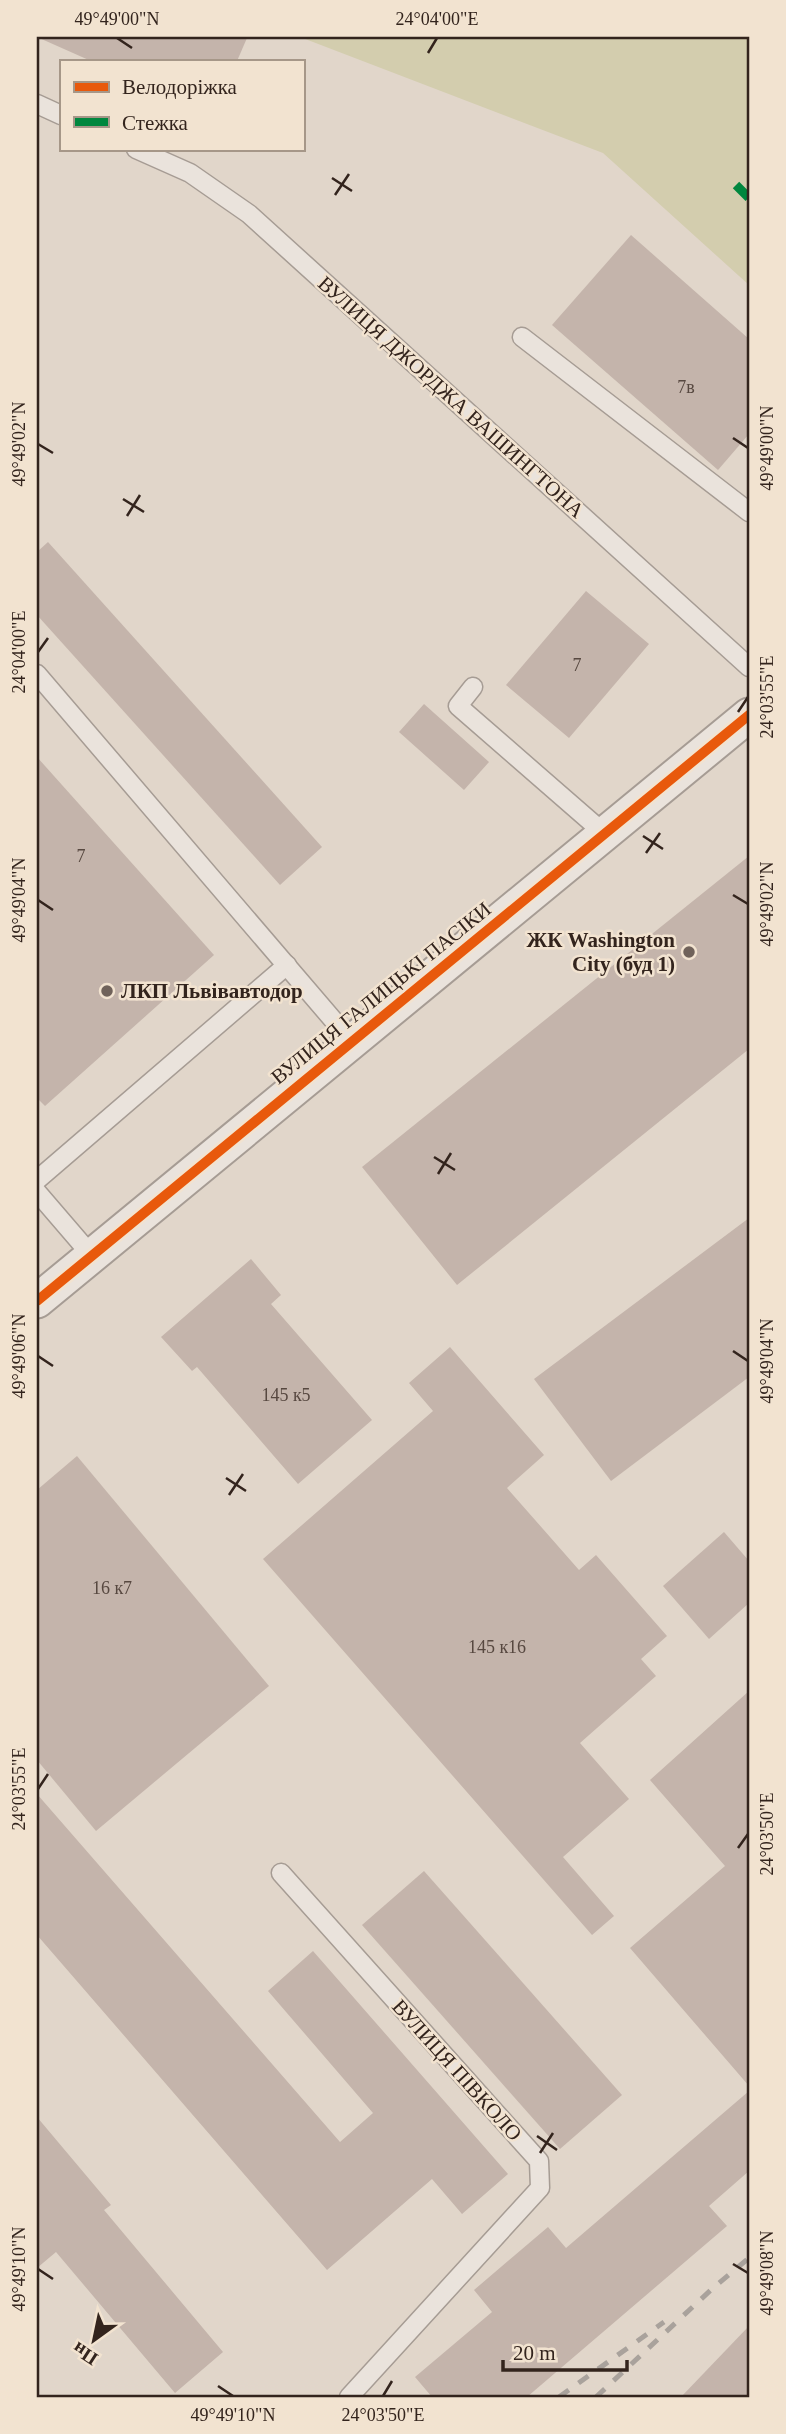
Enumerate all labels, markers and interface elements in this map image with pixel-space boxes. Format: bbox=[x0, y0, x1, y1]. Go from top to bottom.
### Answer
text: 49°49'00"N bbox=[75, 9, 159, 29]
text: 24°04'00"E bbox=[396, 9, 478, 29]
legend bbox=[60, 60, 304, 150]
text: Велодоріжка bbox=[122, 75, 238, 99]
text: Стежка bbox=[122, 111, 189, 135]
street label: ВУЛИЦЯ ДЖОРДЖА ВАШИНГТОНА bbox=[313, 271, 590, 523]
house number: 7в bbox=[677, 377, 695, 397]
text: 49°49'02"N bbox=[9, 402, 29, 486]
text: 49°49'00"N bbox=[757, 406, 777, 490]
text: 24°04'00"E bbox=[9, 611, 29, 693]
house number: 7 bbox=[573, 655, 582, 675]
text: 24°03'55"E bbox=[757, 656, 777, 738]
house number: 7 bbox=[77, 846, 86, 866]
text: 49°49'04"N bbox=[9, 858, 29, 942]
text: 49°49'02"N bbox=[757, 862, 777, 946]
street label: ВУЛИЦЯ ГАЛИЦЬКІ ПАСІКИ bbox=[266, 897, 496, 1089]
place label: ЖК Washington City (буд 1) bbox=[526, 928, 675, 976]
marker: ЖК Washington City (буд 1) bbox=[681, 944, 697, 960]
place label: ЛКП Львівавтодор bbox=[121, 979, 303, 1003]
marker: ЛКП Львівавтодор bbox=[99, 983, 115, 999]
text: 49°49'06"N bbox=[9, 1314, 29, 1398]
text: 49°49'04"N bbox=[757, 1319, 777, 1403]
house number: 145 к5 bbox=[261, 1385, 311, 1405]
house number: 16 к7 bbox=[92, 1578, 132, 1598]
house number: 145 к16 bbox=[468, 1637, 526, 1657]
text: 24°03'55"E bbox=[9, 1748, 29, 1830]
text: 24°03'50"E bbox=[757, 1793, 777, 1875]
street label: ВУЛИЦЯ ПІВКОЛО bbox=[387, 1994, 527, 2146]
text: 49°49'10"N bbox=[9, 2227, 29, 2311]
text: 49°49'08"N bbox=[757, 2231, 777, 2315]
north arrow bbox=[60, 2304, 130, 2374]
scale bar bbox=[503, 2329, 627, 2373]
text: Пн bbox=[68, 2338, 102, 2370]
text: 20 m bbox=[513, 2341, 556, 2365]
text: 49°49'10"N bbox=[191, 2405, 275, 2425]
text: 24°03'50"E bbox=[342, 2405, 424, 2425]

